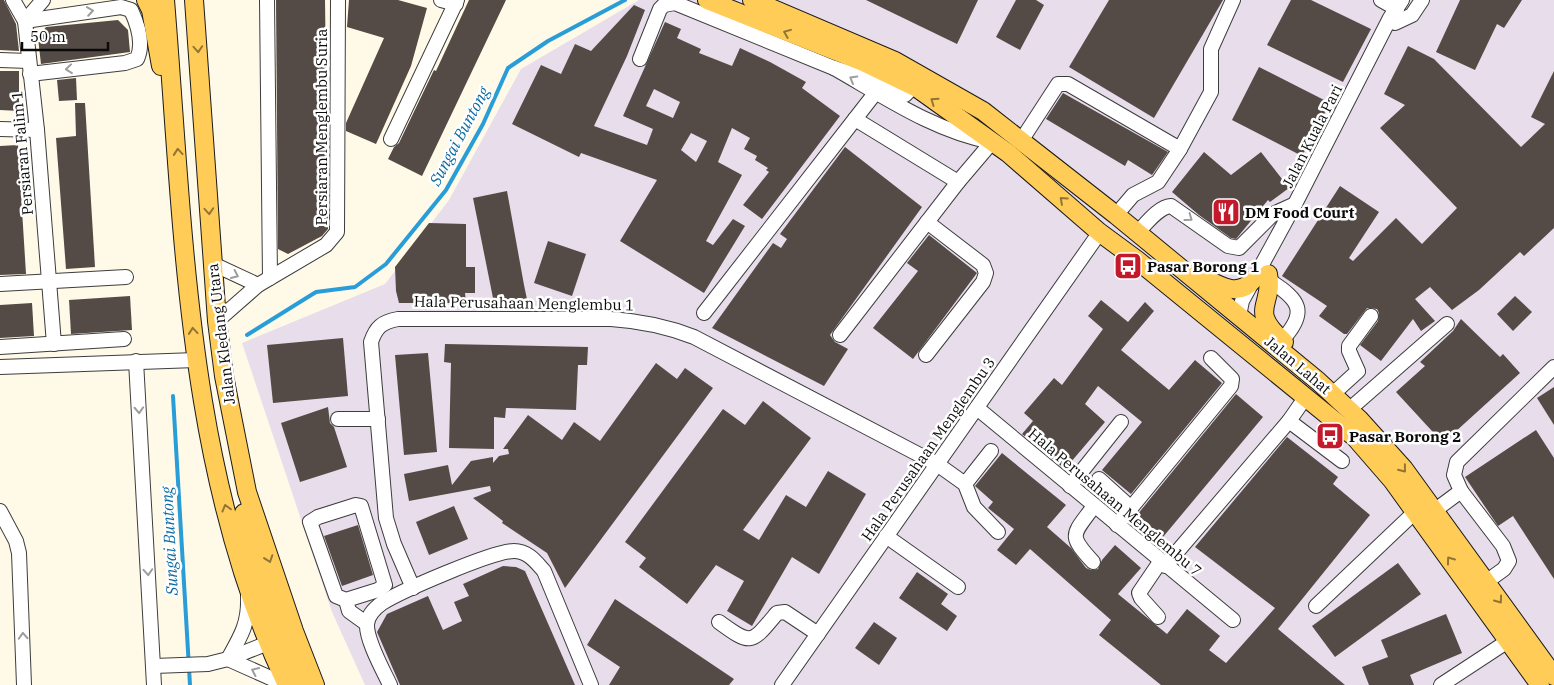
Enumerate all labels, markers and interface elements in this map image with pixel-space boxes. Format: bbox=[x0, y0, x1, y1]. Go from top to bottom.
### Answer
one-way arrow bbox=[86, 6, 94, 17]
scale bar bbox=[22, 20, 109, 52]
text: 50 m bbox=[30, 27, 66, 46]
street label: Persiaran Menglembu Suria bbox=[312, 29, 331, 226]
one-way arrow bbox=[784, 29, 792, 39]
one-way arrow bbox=[192, 45, 203, 53]
one-way arrow bbox=[65, 63, 73, 74]
one-way arrow bbox=[850, 75, 859, 85]
street label: Jalan Kuala Pari bbox=[1278, 81, 1346, 191]
water label: Sungai Buntong bbox=[424, 83, 494, 190]
street label: Persiaran Falim 1 bbox=[7, 90, 37, 216]
one-way arrow bbox=[931, 98, 940, 107]
one-way arrow bbox=[173, 147, 184, 155]
one-way arrow bbox=[1060, 197, 1069, 206]
restaurant icon: DM Food Court bbox=[1211, 197, 1241, 227]
place label: DM Food Court bbox=[1245, 203, 1355, 222]
one-way arrow bbox=[203, 207, 214, 215]
one-way arrow bbox=[1183, 212, 1192, 220]
bus stop icon: Pasar Borong 1 bbox=[1113, 251, 1143, 281]
place label: Pasar Borong 1 bbox=[1147, 257, 1259, 276]
street label: Jalan Kledang Utara bbox=[203, 262, 239, 406]
one-way arrow bbox=[230, 268, 239, 279]
street label: Hala Perusahaan Menglembu 1 bbox=[414, 292, 634, 314]
one-way arrow bbox=[188, 327, 199, 335]
street label: Jalan Lahat bbox=[1261, 332, 1335, 398]
street label: Hala Perusahaan Menglembu 3 bbox=[857, 353, 999, 545]
one-way arrow bbox=[133, 406, 144, 414]
bus stop icon: Pasar Borong 2 bbox=[1315, 421, 1345, 451]
street label: Hala Perusahaan Menglembu 7 bbox=[1025, 424, 1205, 580]
place label: Pasar Borong 2 bbox=[1349, 427, 1461, 446]
one-way arrow bbox=[1397, 463, 1406, 472]
water label: Sungai Buntong bbox=[156, 485, 182, 597]
one-way arrow bbox=[221, 503, 232, 512]
one-way arrow bbox=[264, 554, 274, 563]
one-way arrow bbox=[1447, 556, 1456, 566]
one-way arrow bbox=[142, 568, 153, 576]
one-way arrow bbox=[1493, 594, 1502, 603]
one-way arrow bbox=[17, 632, 28, 640]
one-way arrow bbox=[251, 666, 260, 677]

